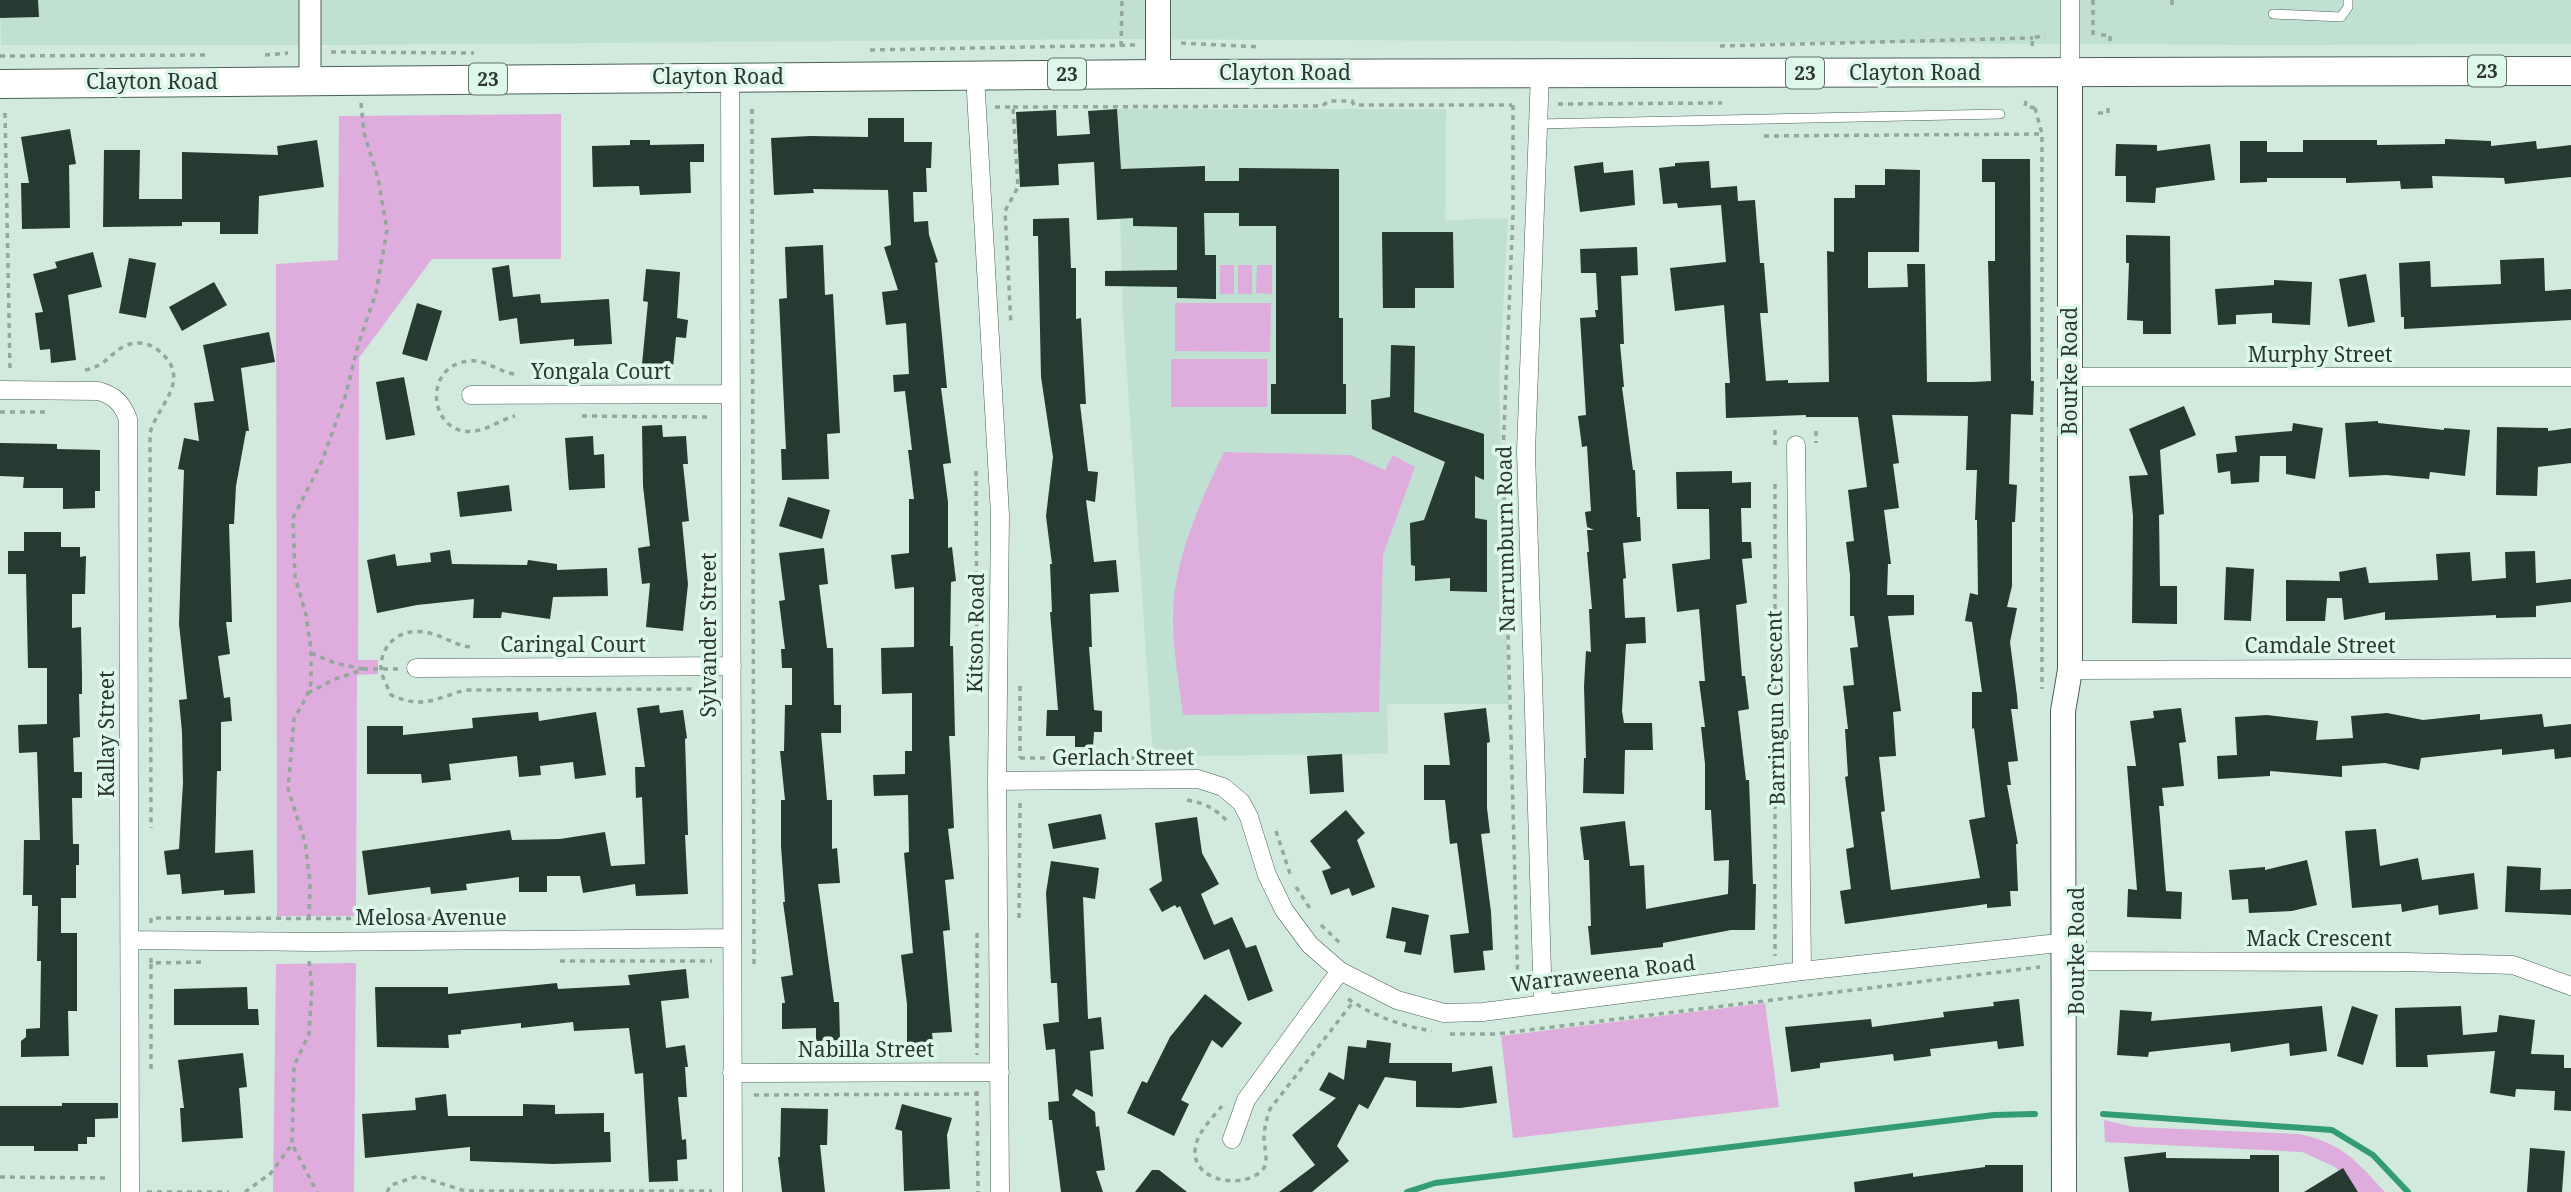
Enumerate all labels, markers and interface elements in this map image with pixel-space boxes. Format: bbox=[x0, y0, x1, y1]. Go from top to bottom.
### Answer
road number: 23 bbox=[2468, 55, 2506, 86]
road number: 23 bbox=[1048, 58, 1086, 90]
street label: Clayton Road bbox=[1219, 58, 1351, 86]
road number: 23 bbox=[1786, 58, 1824, 88]
street label: Clayton Road bbox=[1849, 58, 1981, 86]
street label: Clayton Road bbox=[652, 62, 784, 90]
road number: 23 bbox=[469, 64, 507, 94]
street label: Clayton Road bbox=[86, 67, 218, 95]
street label: Bourke Road bbox=[2055, 307, 2083, 435]
street label: Murphy Street bbox=[2248, 340, 2392, 368]
street label: Yongala Court bbox=[530, 357, 671, 385]
street label: Narrumburn Road bbox=[1489, 445, 1521, 633]
street label: Sylvander Street bbox=[694, 553, 722, 717]
street label: Kitson Road bbox=[960, 573, 990, 693]
street label: Barringun Crescent bbox=[1759, 610, 1791, 806]
street label: Caringal Court bbox=[500, 630, 646, 658]
street label: Camdale Street bbox=[2244, 631, 2396, 659]
street label: Kallay Street bbox=[92, 671, 120, 797]
street label: Gerlach Street bbox=[1052, 743, 1194, 771]
street label: Bourke Road bbox=[2062, 887, 2090, 1015]
street label: Melosa Avenue bbox=[355, 903, 507, 931]
street label: Mack Crescent bbox=[2246, 924, 2392, 952]
street label: Warraweena Road bbox=[1509, 948, 1697, 998]
street label: Nabilla Street bbox=[798, 1035, 934, 1063]

